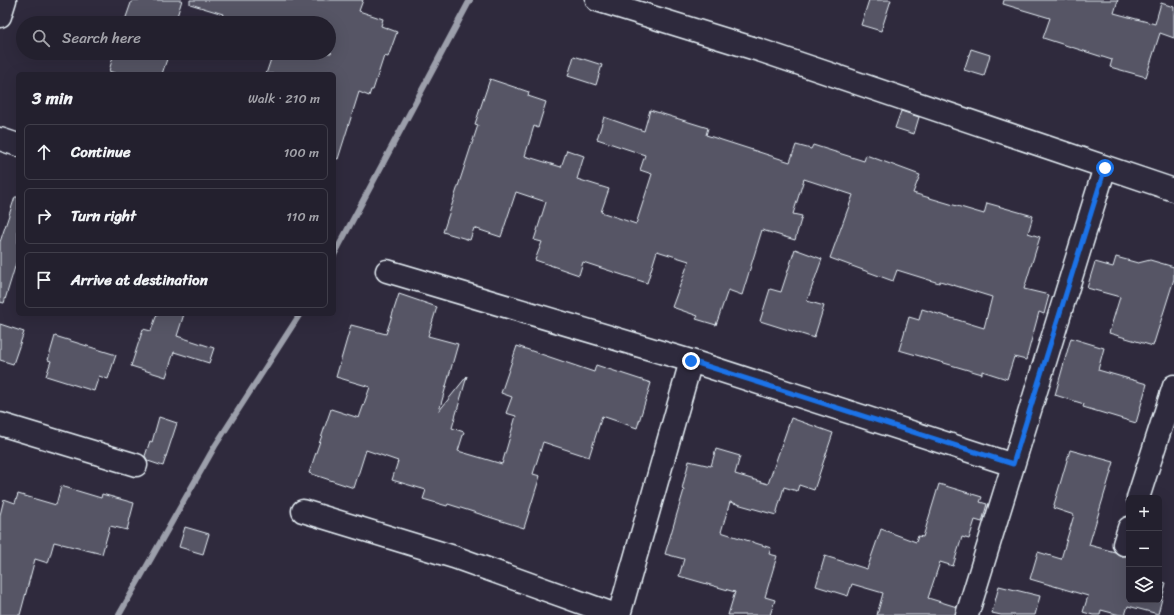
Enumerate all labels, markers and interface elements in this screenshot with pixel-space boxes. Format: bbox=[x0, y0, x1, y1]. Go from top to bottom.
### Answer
search box bbox=[16, 16, 336, 60]
text: Search here bbox=[62, 25, 141, 51]
icon: search bbox=[30, 27, 52, 49]
text: 3 min bbox=[32, 83, 73, 113]
text: Walk · 210 m bbox=[248, 87, 320, 110]
text: Continue bbox=[71, 139, 131, 165]
icon: ahead bbox=[33, 141, 55, 163]
text: 100 m bbox=[284, 141, 319, 164]
route start bbox=[1096, 159, 1114, 177]
text: Turn right bbox=[71, 203, 136, 229]
icon: right bbox=[33, 205, 55, 227]
text: 110 m bbox=[286, 205, 319, 228]
text: Arrive at destination bbox=[71, 267, 208, 293]
icon: arrive bbox=[33, 269, 55, 291]
route end bbox=[682, 352, 700, 370]
map controls bbox=[1126, 495, 1162, 603]
button: + bbox=[1126, 495, 1162, 531]
button: − bbox=[1126, 531, 1162, 567]
button: layers bbox=[1126, 567, 1162, 603]

